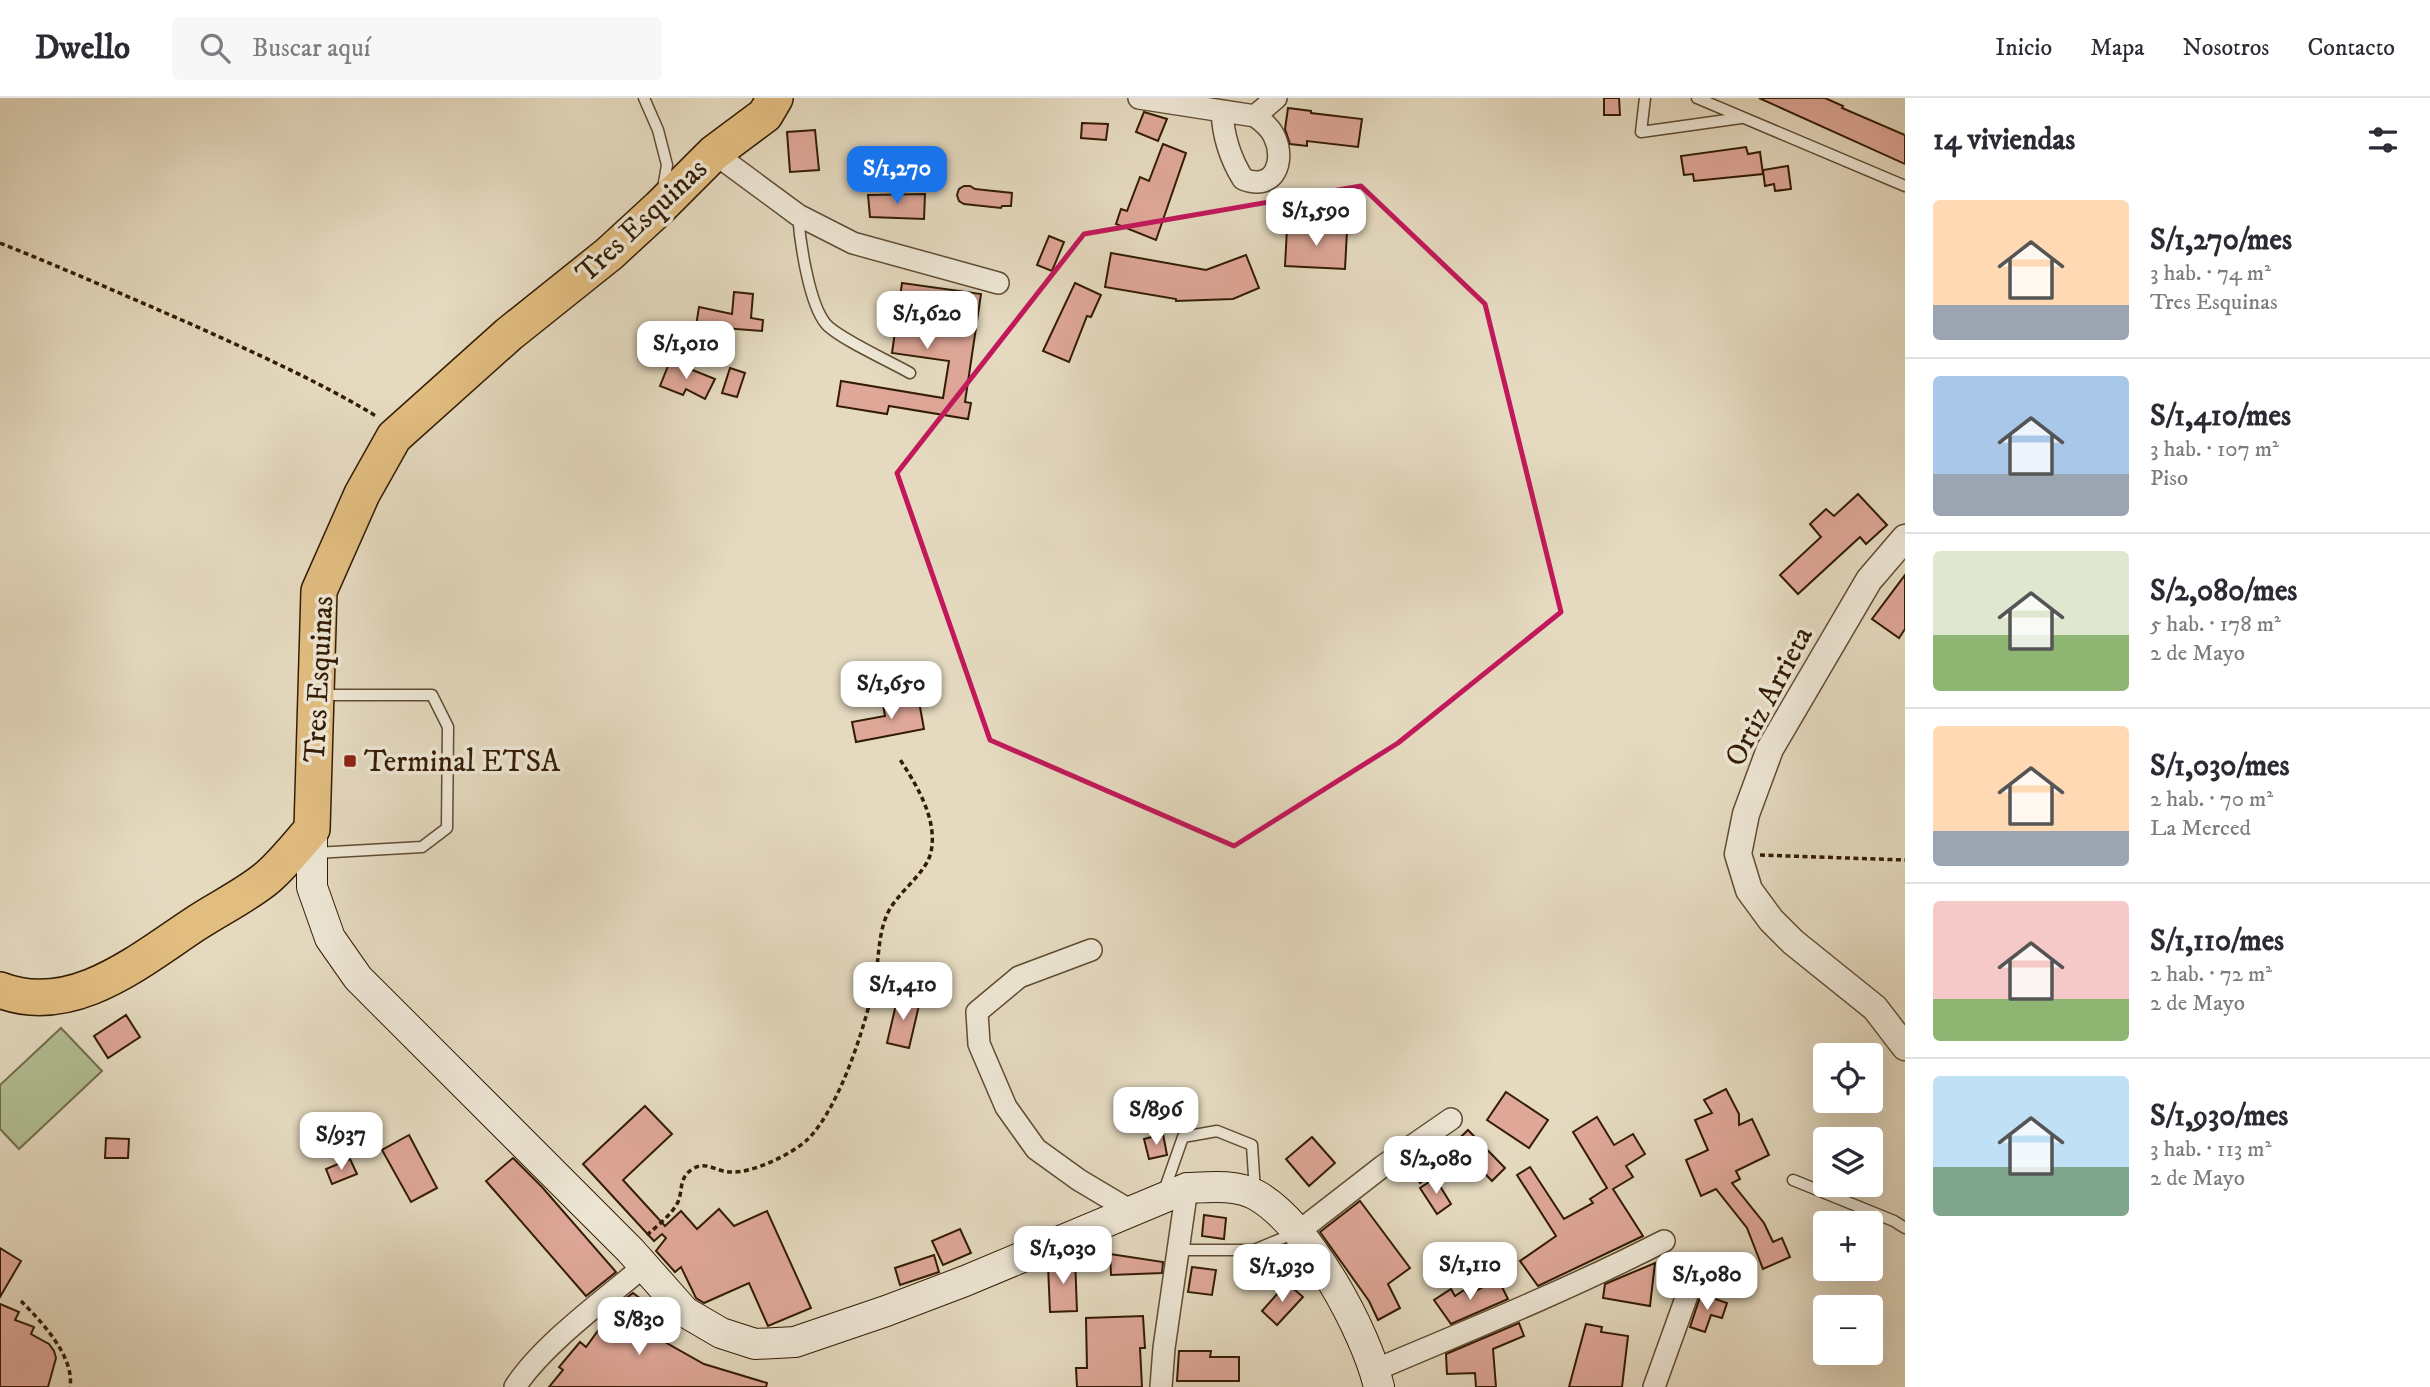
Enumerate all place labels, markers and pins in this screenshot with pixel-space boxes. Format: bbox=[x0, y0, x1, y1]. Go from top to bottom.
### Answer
pin: S/1,270 bbox=[832, 146, 962, 206]
pin: S/1,590 bbox=[1251, 188, 1381, 248]
pin: S/1,620 bbox=[862, 292, 992, 351]
pin: S/1,010 bbox=[621, 322, 751, 381]
pin: S/1,650 bbox=[826, 662, 956, 721]
place label: Terminal ETSA bbox=[364, 744, 561, 781]
marker: Terminal ETSA bbox=[342, 753, 358, 769]
pin: S/1,410 bbox=[838, 962, 968, 1022]
pin: S/896 bbox=[1107, 1088, 1205, 1147]
pin: S/937 bbox=[292, 1112, 390, 1172]
pin: S/2,080 bbox=[1371, 1136, 1501, 1196]
pin: S/1,030 bbox=[998, 1226, 1128, 1286]
pin: S/1,110 bbox=[1405, 1242, 1535, 1302]
pin: S/1,930 bbox=[1217, 1244, 1347, 1304]
pin: S/1,080 bbox=[1642, 1252, 1772, 1312]
pin: S/830 bbox=[590, 1298, 688, 1357]

